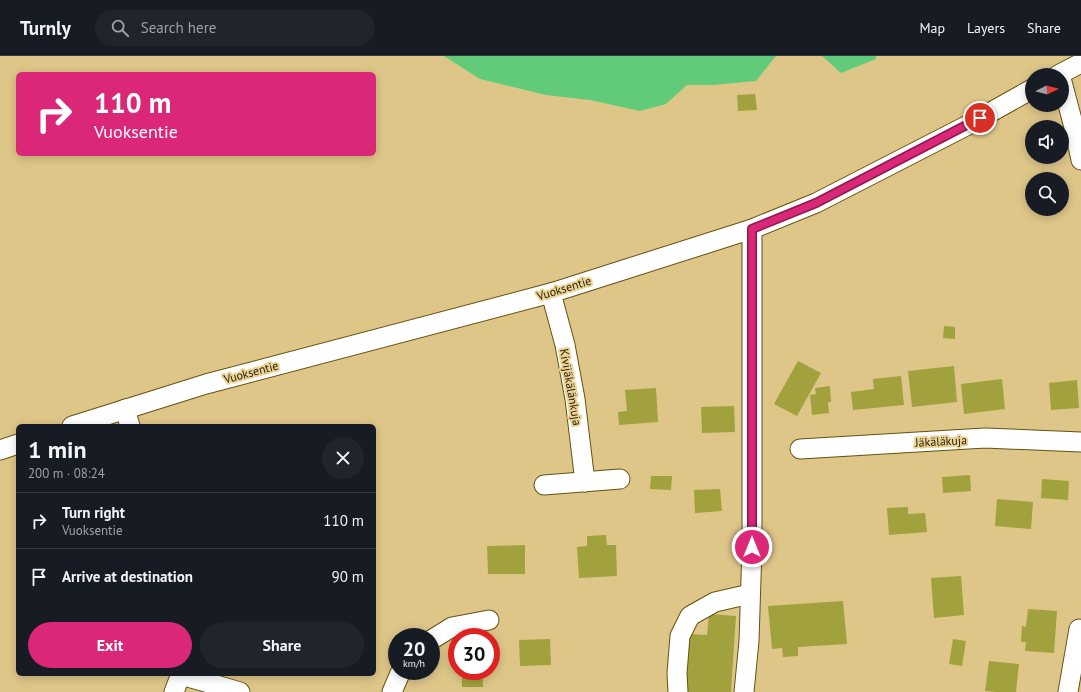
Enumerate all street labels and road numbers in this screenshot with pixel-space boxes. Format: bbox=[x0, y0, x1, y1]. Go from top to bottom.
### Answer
street label: Vuoksentie bbox=[534, 273, 593, 304]
street label: Kivijäkälänkuja bbox=[557, 347, 585, 427]
street label: Vuoksentie bbox=[221, 358, 280, 387]
street label: Jäkäläkuja bbox=[914, 432, 967, 450]

